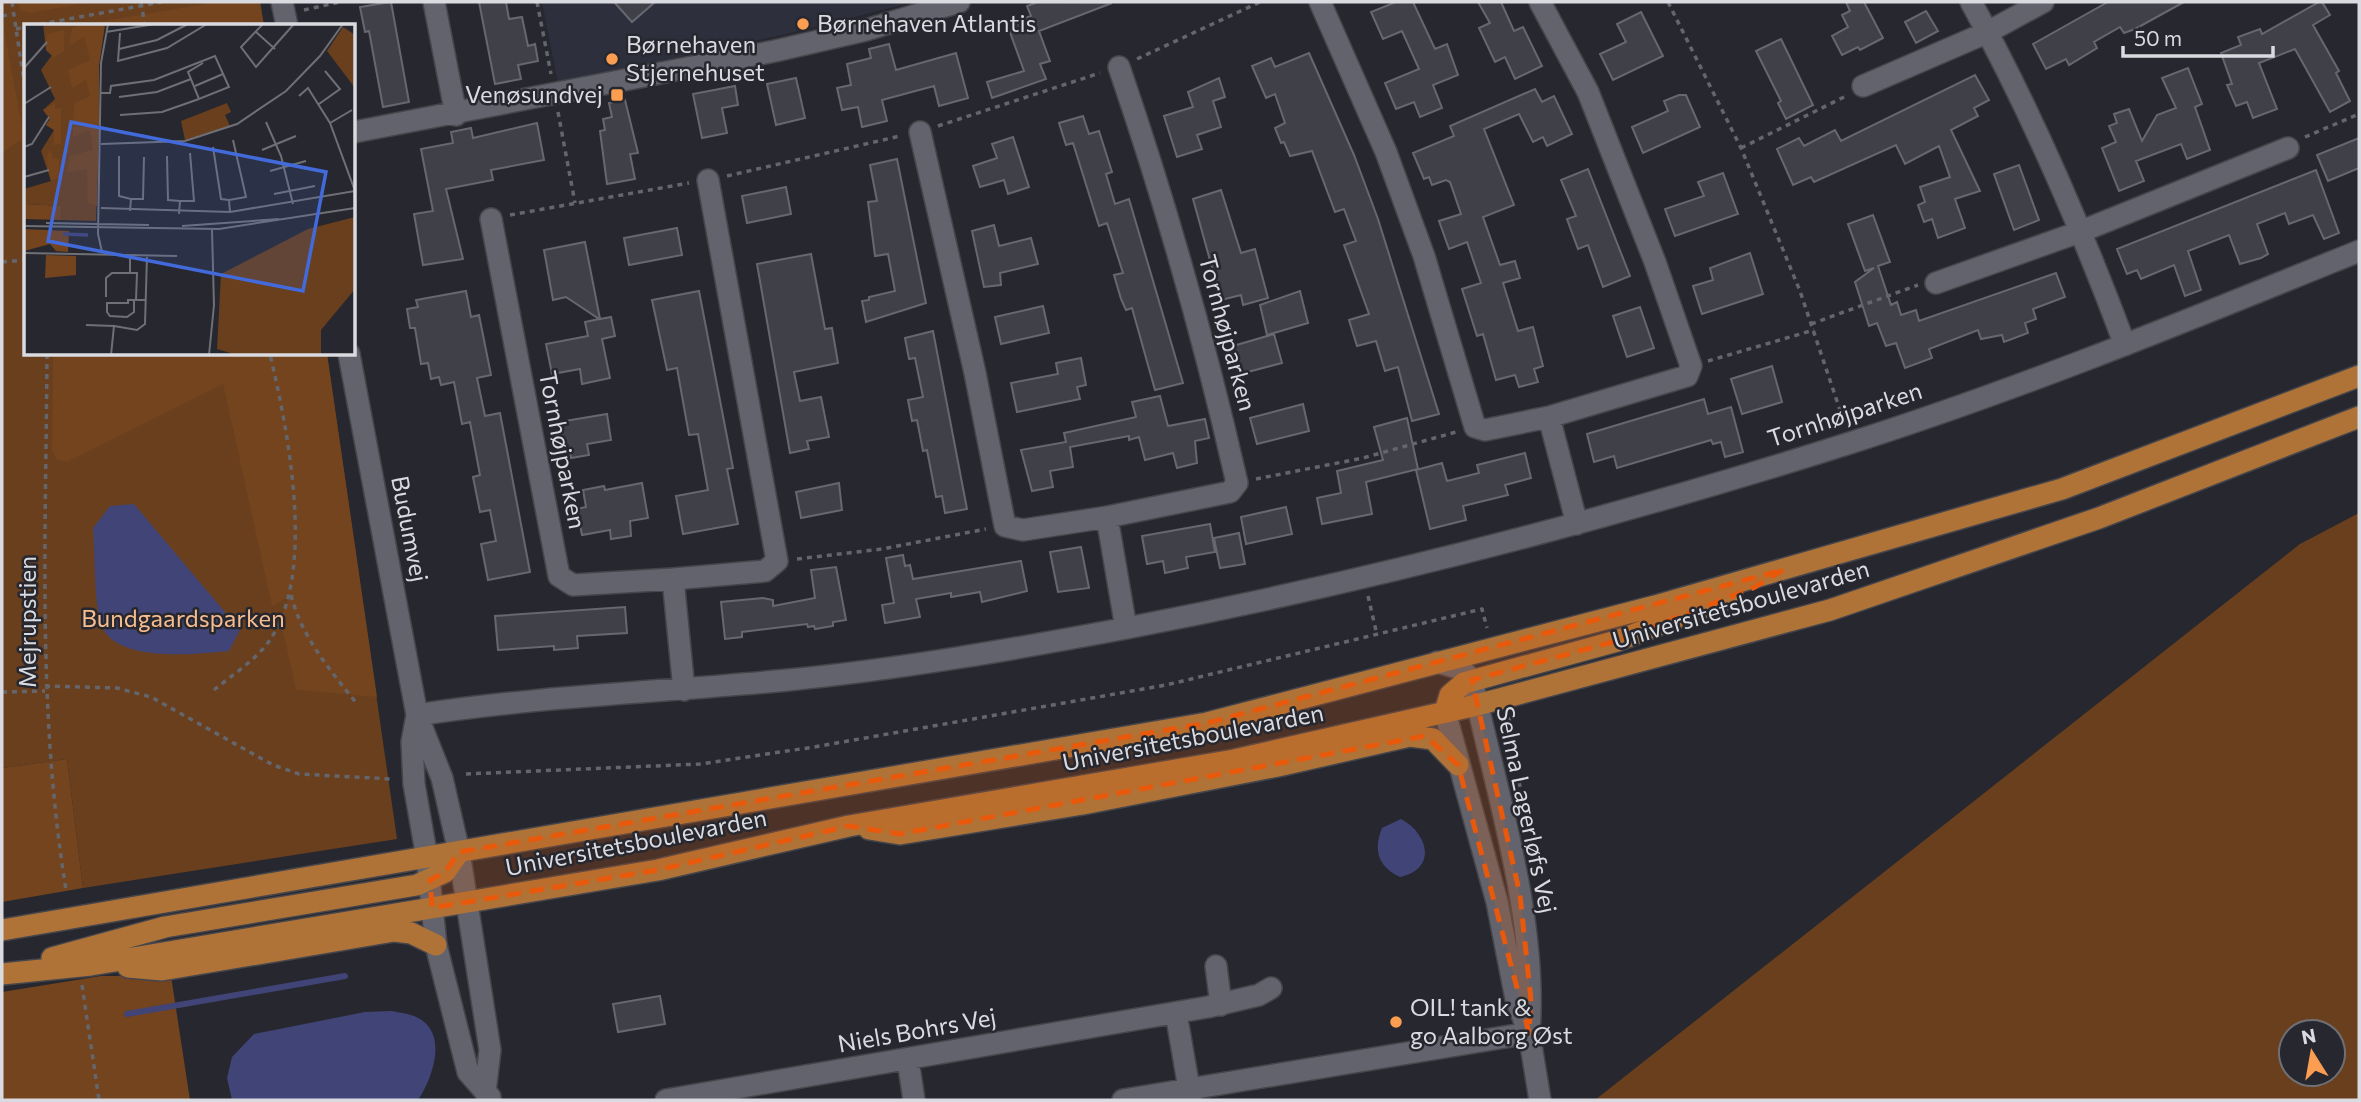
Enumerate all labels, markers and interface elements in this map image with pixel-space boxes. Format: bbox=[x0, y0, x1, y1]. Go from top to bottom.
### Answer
place label: Børnehaven Atlantis bbox=[817, 8, 1037, 37]
scale bar bbox=[2123, 14, 2274, 58]
marker: Børnehaven Atlantis bbox=[795, 16, 811, 32]
inset map bbox=[24, 24, 355, 355]
text: 50 m bbox=[2134, 25, 2182, 50]
place label: Børnehaven Stjernehuset bbox=[626, 29, 765, 86]
marker: Børnehaven Stjernehuset bbox=[604, 51, 620, 67]
place label: Venøsundvej bbox=[465, 79, 603, 108]
marker: Venøsundvej bbox=[609, 87, 625, 103]
street label: Tornhøjparken bbox=[1194, 251, 1263, 414]
street label: Tornhøjparken bbox=[534, 368, 593, 531]
street label: Tornhøjparken bbox=[1764, 375, 1925, 452]
street label: Budumvej bbox=[386, 473, 435, 584]
street label: Universitetsboulevarden bbox=[1609, 553, 1872, 654]
street label: Mejrupstien bbox=[12, 556, 41, 688]
park label: Bundgaardsparken bbox=[81, 603, 285, 632]
street label: Universitetsboulevarden bbox=[1060, 697, 1326, 776]
street label: Selma Lagerløfs Vej bbox=[1491, 704, 1564, 916]
street label: Universitetsboulevarden bbox=[503, 802, 769, 881]
place label: OIL! tank & go Aalborg Øst bbox=[1410, 992, 1573, 1049]
street label: Niels Bohrs Vej bbox=[835, 1001, 998, 1058]
marker: OIL! tank & go Aalborg Øst bbox=[1388, 1014, 1404, 1030]
north arrow bbox=[2277, 1018, 2347, 1088]
text: N bbox=[2299, 1023, 2318, 1048]

